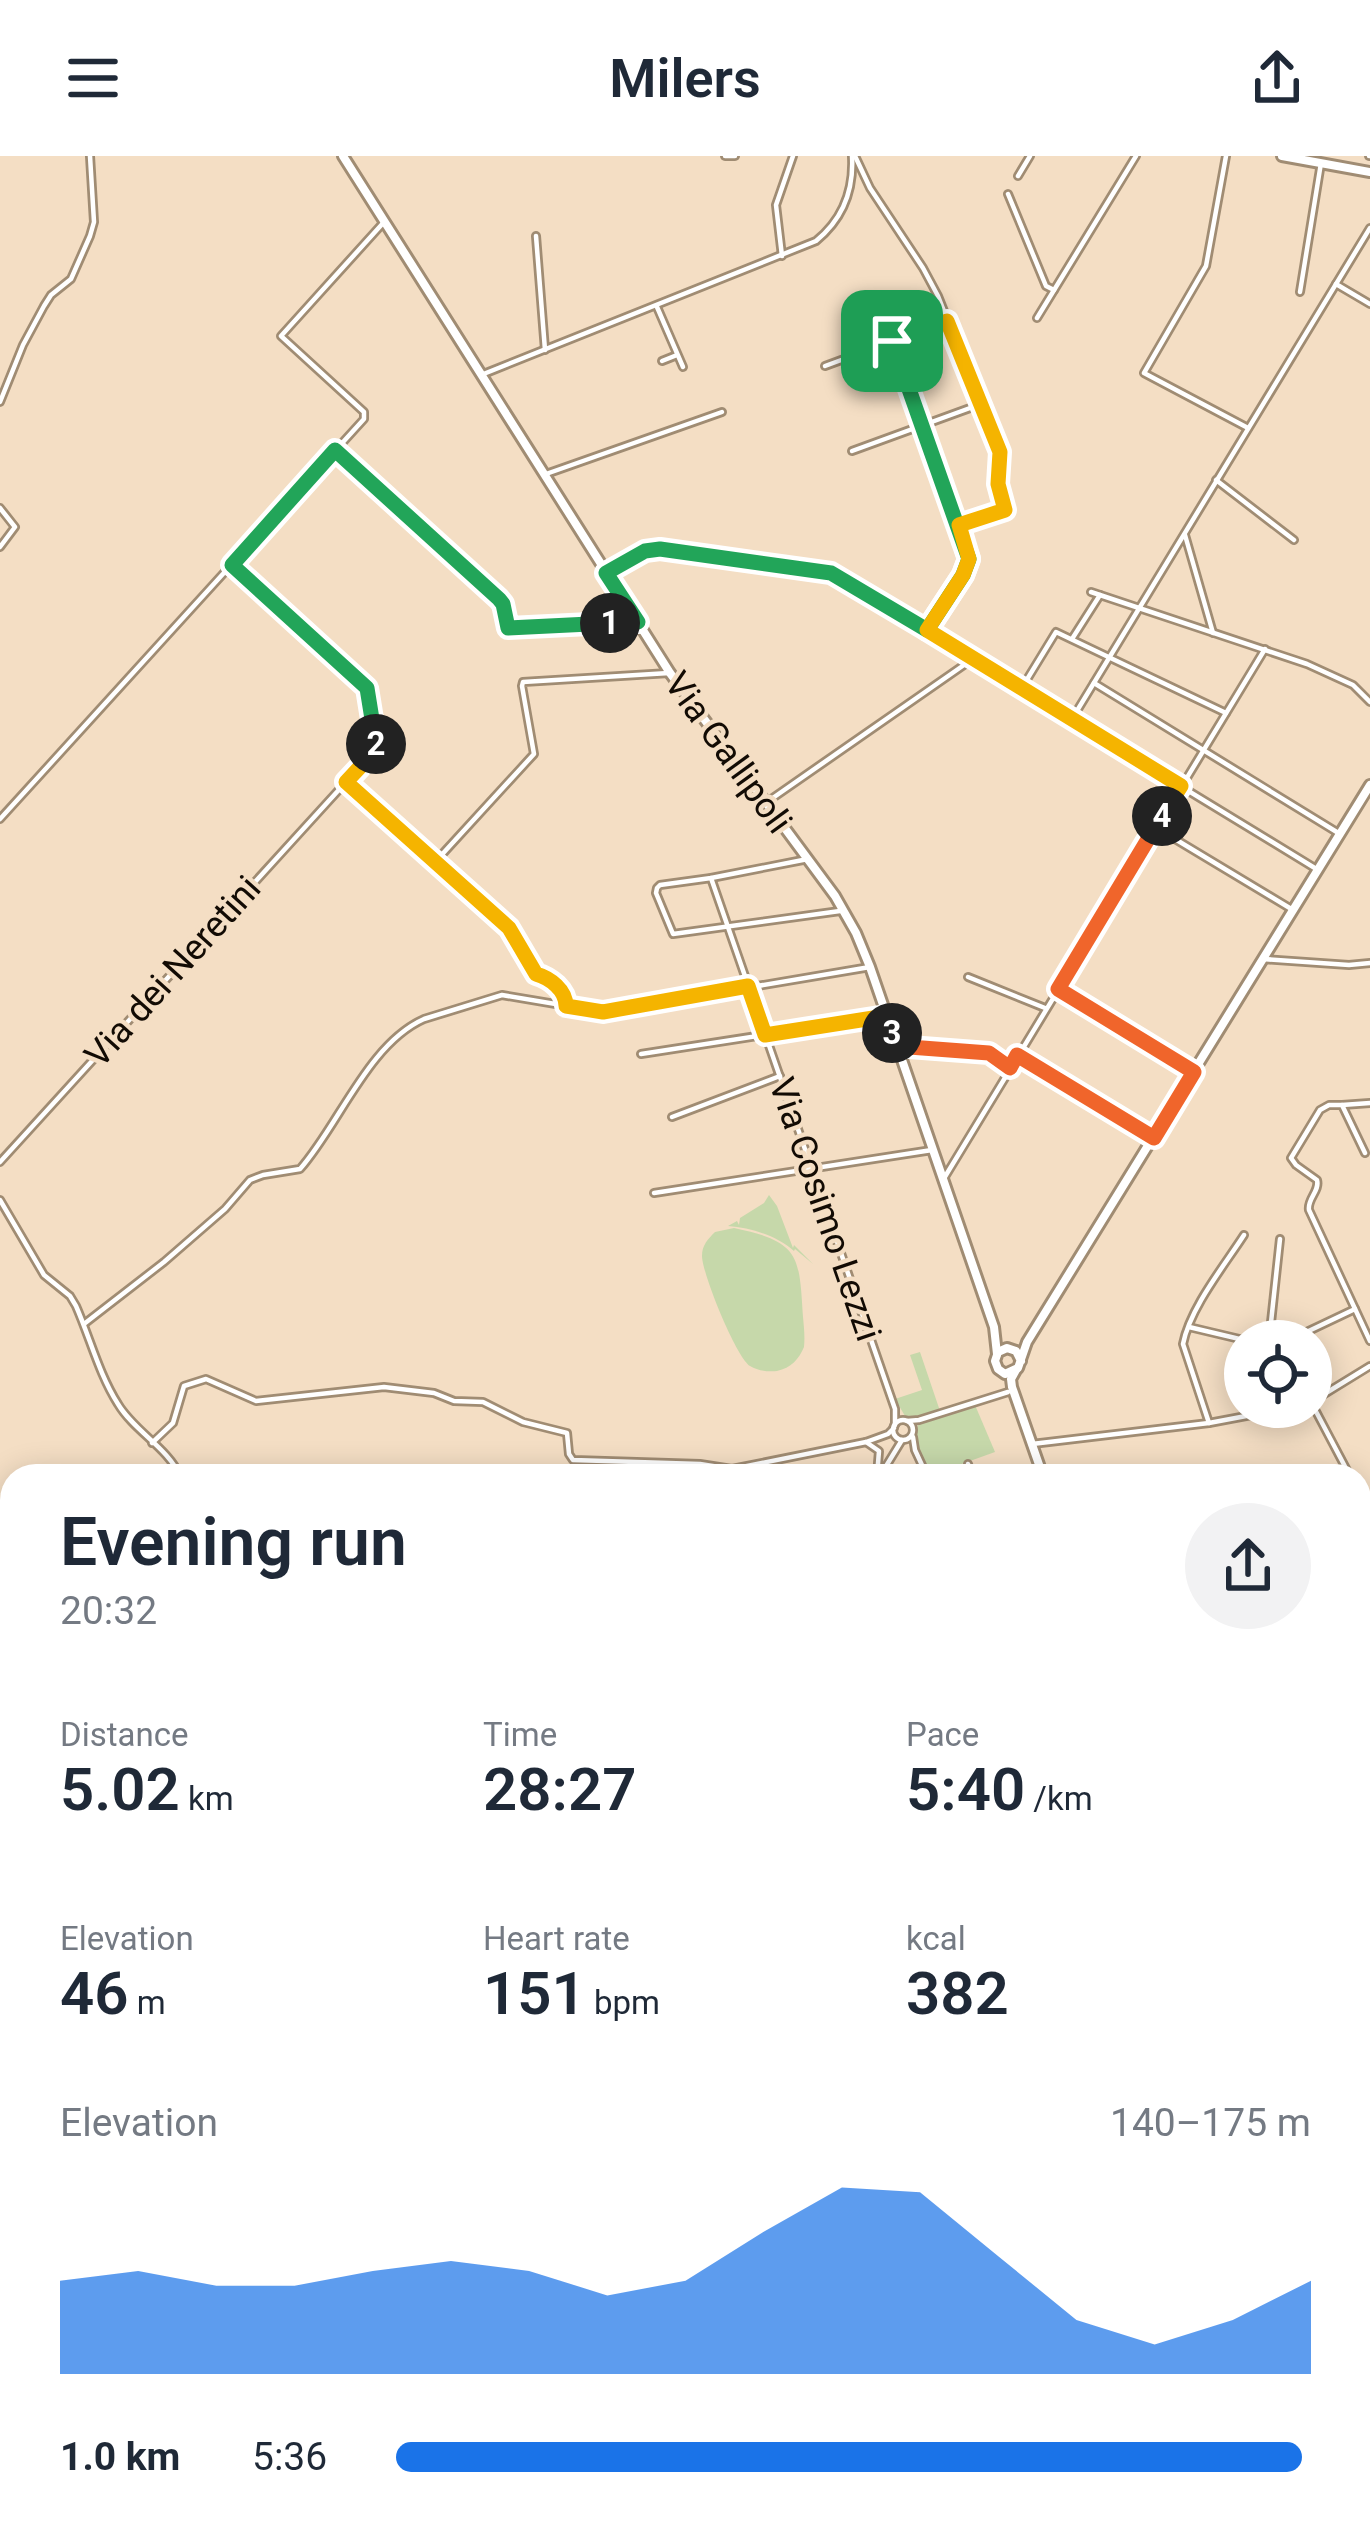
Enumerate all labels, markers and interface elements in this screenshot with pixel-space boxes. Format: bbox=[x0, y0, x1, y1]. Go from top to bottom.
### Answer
icon: menu bbox=[60, 45, 126, 111]
icon: share bbox=[1244, 45, 1310, 111]
text: Milers bbox=[609, 47, 761, 110]
pin bbox=[841, 290, 943, 392]
icon: arrive bbox=[859, 308, 925, 374]
pin: 1 bbox=[580, 593, 640, 653]
text: 1 bbox=[601, 603, 619, 642]
street label: Via Gallipoli bbox=[656, 664, 801, 841]
pin: 2 bbox=[346, 714, 406, 774]
text: 2 bbox=[367, 724, 385, 763]
pin: 4 bbox=[1132, 786, 1192, 846]
text: 4 bbox=[1153, 796, 1171, 835]
street label: Via dei Neretini bbox=[76, 868, 269, 1076]
pin: 3 bbox=[862, 1003, 922, 1063]
text: 3 bbox=[883, 1013, 901, 1052]
street label: Via Cosimo Lezzi bbox=[760, 1072, 890, 1346]
map controls bbox=[1224, 1320, 1332, 1428]
button: locate bbox=[1224, 1320, 1332, 1428]
button: share bbox=[1185, 1503, 1311, 1629]
text: Evening run bbox=[60, 1504, 407, 1581]
text: 20:32 bbox=[60, 1588, 157, 1634]
text: Distance bbox=[60, 1715, 188, 1754]
text: Time bbox=[483, 1715, 557, 1754]
text: Pace bbox=[906, 1715, 979, 1754]
text: 5.02 bbox=[60, 1754, 180, 1825]
text: 28:27 bbox=[483, 1754, 636, 1825]
text: 5:40 bbox=[906, 1754, 1025, 1825]
text: km bbox=[180, 1779, 234, 1818]
text: /km bbox=[1025, 1779, 1093, 1818]
text: Elevation bbox=[60, 1919, 194, 1958]
text: Heart rate bbox=[483, 1919, 630, 1958]
text: kcal bbox=[906, 1919, 966, 1958]
text: 46 bbox=[60, 1958, 129, 2029]
text: 151 bbox=[483, 1958, 586, 2029]
text: 382 bbox=[906, 1958, 1009, 2029]
text: m bbox=[129, 1983, 166, 2022]
text: bpm bbox=[586, 1983, 660, 2022]
text: Elevation bbox=[60, 2100, 218, 2146]
text: 140–175 m bbox=[1110, 2100, 1311, 2146]
text: 1.0 km bbox=[60, 2434, 180, 2480]
text: 5:36 bbox=[252, 2434, 327, 2480]

